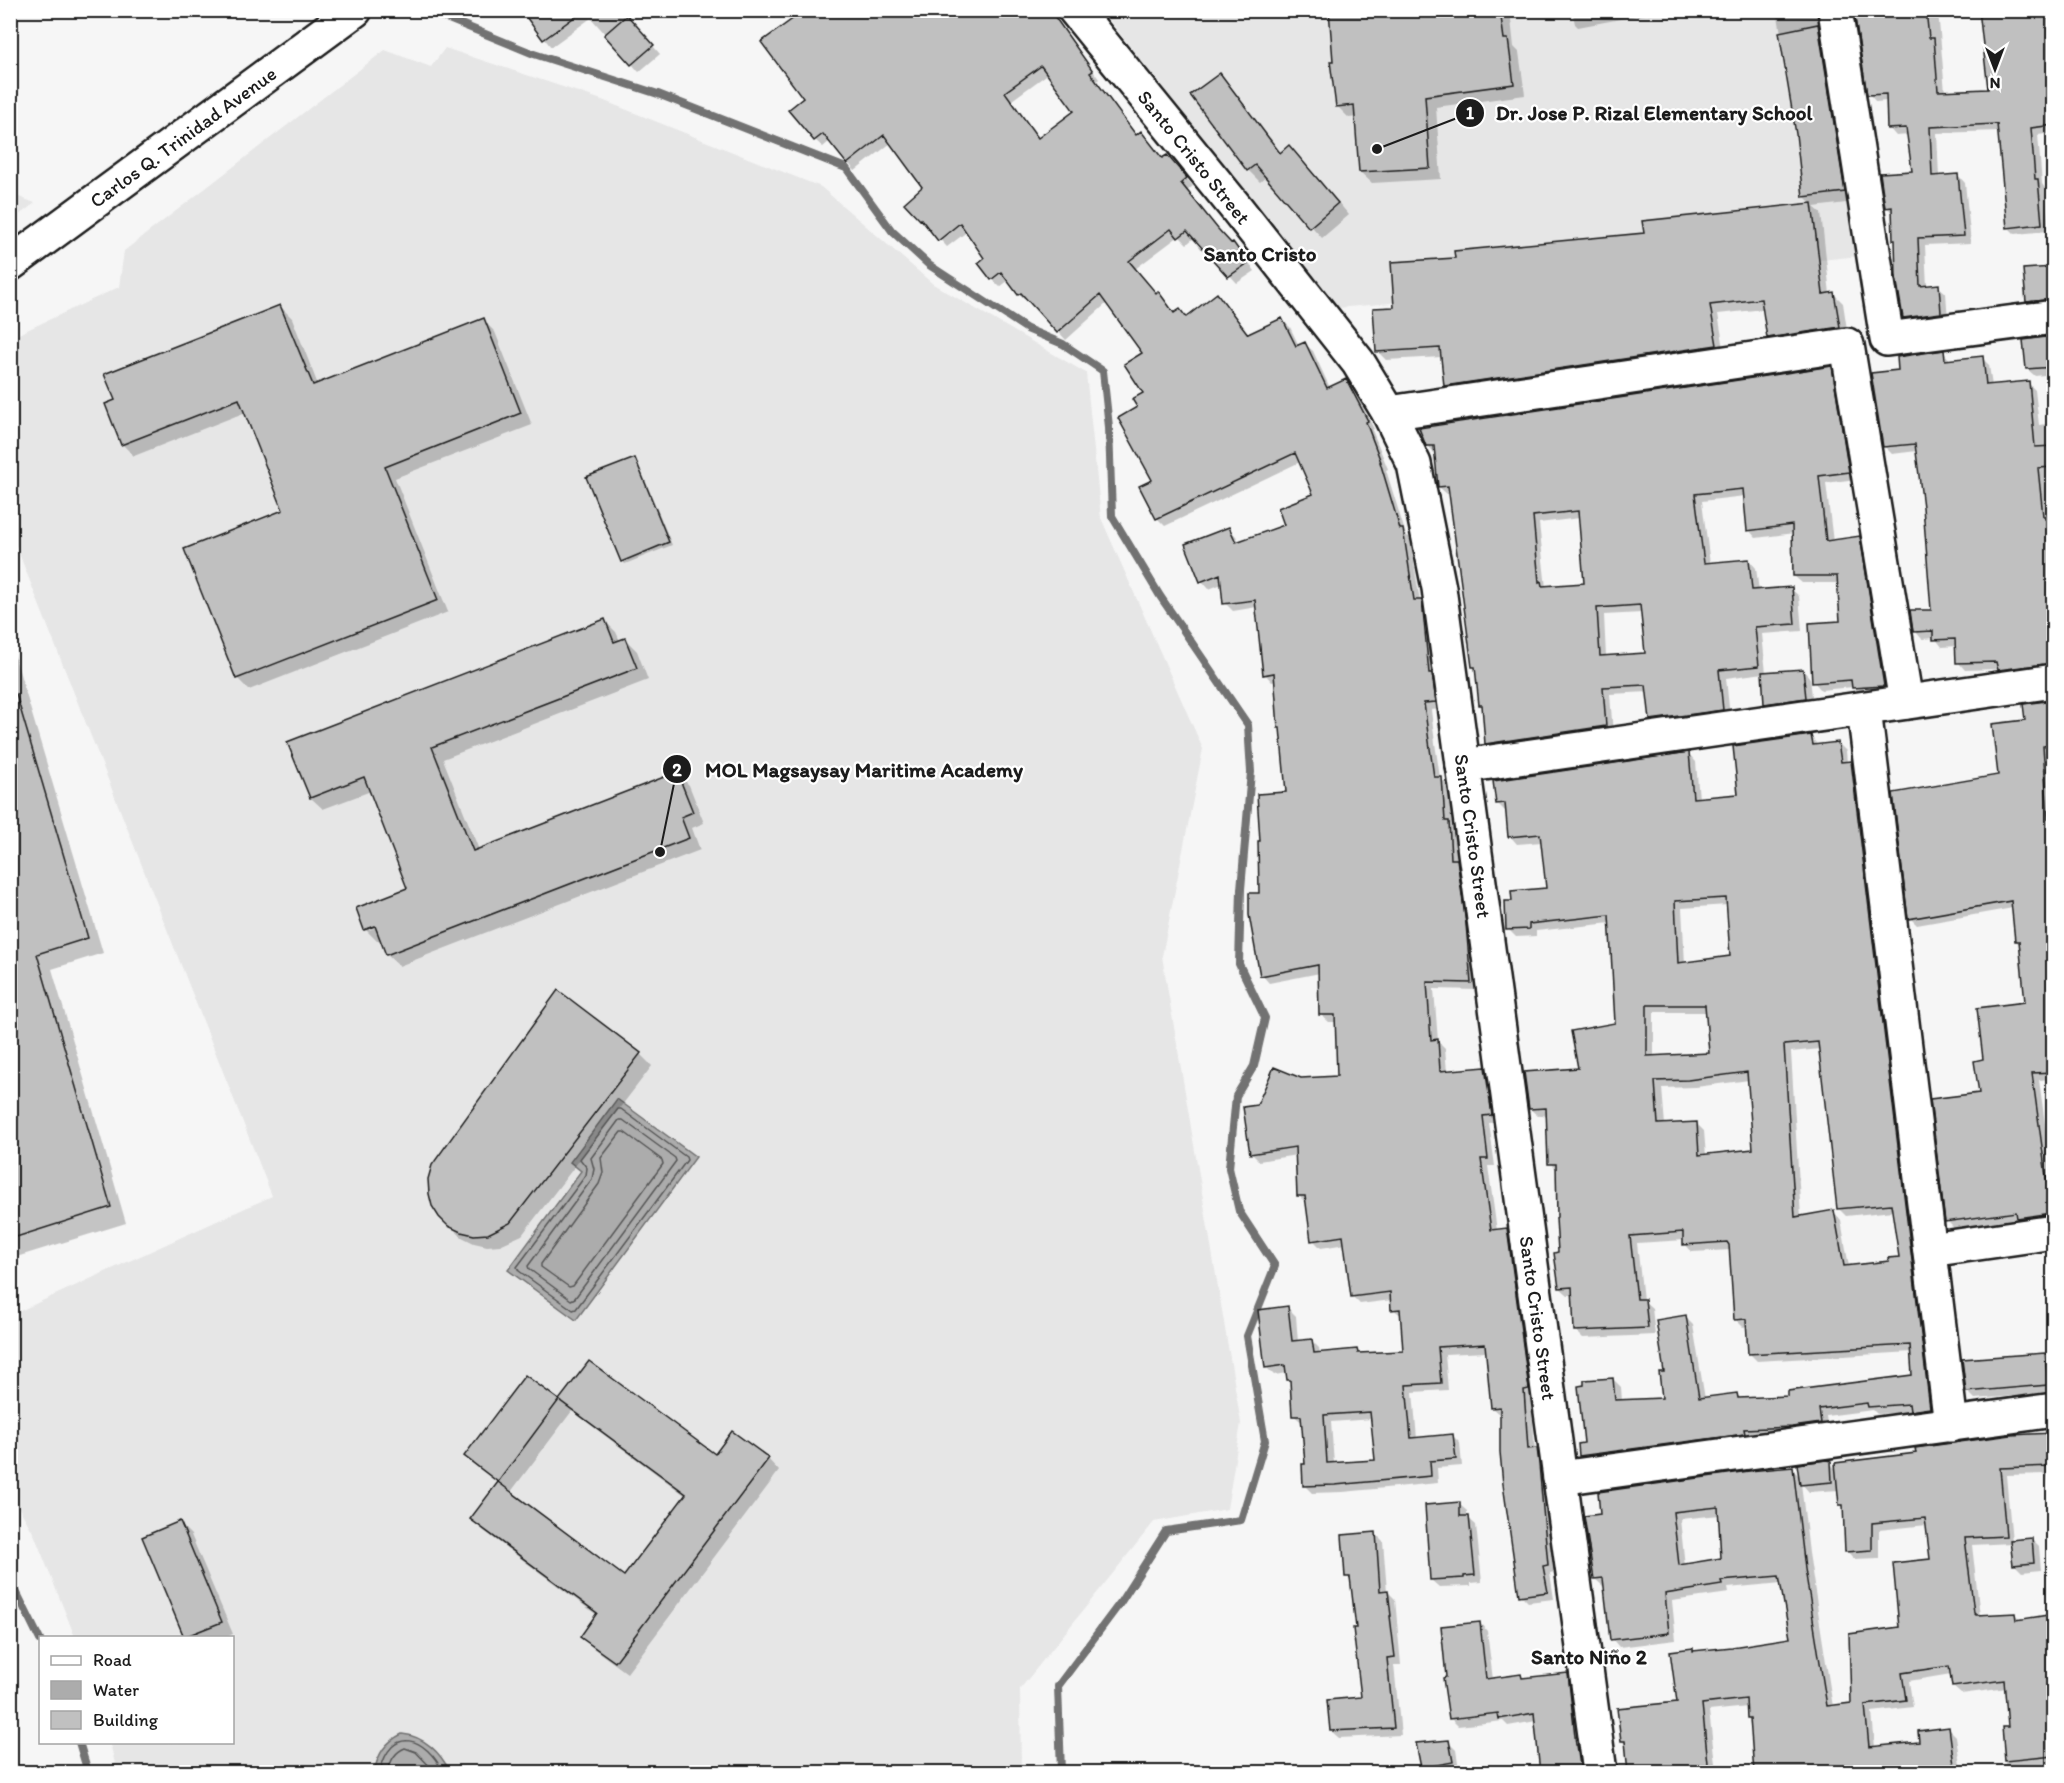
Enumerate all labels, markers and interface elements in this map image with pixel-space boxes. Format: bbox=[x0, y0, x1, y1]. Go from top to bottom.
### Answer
north arrow bbox=[1965, 39, 2025, 99]
street label: Carlos Q. Trinidad Avenue bbox=[85, 61, 281, 213]
text: N bbox=[1990, 74, 2000, 93]
street label: Santo Cristo Street bbox=[1133, 85, 1256, 229]
callout: Dr. Jose P. Rizal Elementary School bbox=[1455, 93, 1824, 132]
text: Dr. Jose P. Rizal Elementary School bbox=[1496, 100, 1813, 126]
text: 1 bbox=[1466, 102, 1475, 124]
district label: Santo Cristo bbox=[1204, 241, 1317, 266]
callout: MOL Magsaysay Maritime Academy bbox=[662, 750, 1035, 789]
street label: Santo Cristo Street bbox=[1450, 752, 1496, 920]
text: MOL Magsaysay Maritime Academy bbox=[705, 757, 1024, 783]
text: 2 bbox=[672, 759, 682, 781]
street label: Santo Cristo Street bbox=[1515, 1234, 1561, 1402]
legend bbox=[39, 1636, 234, 1744]
district label: Santo Niño 2 bbox=[1531, 1644, 1647, 1669]
text: Road bbox=[93, 1649, 132, 1671]
text: Water bbox=[93, 1679, 139, 1701]
text: Building bbox=[93, 1709, 159, 1731]

